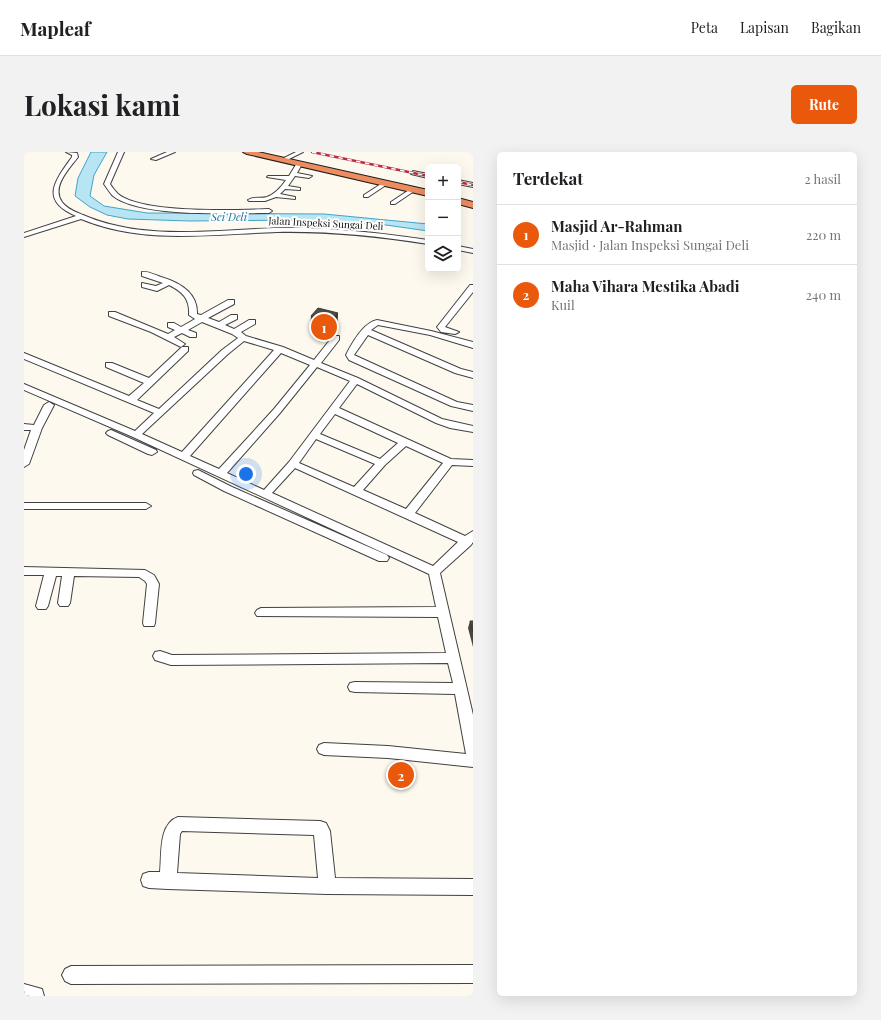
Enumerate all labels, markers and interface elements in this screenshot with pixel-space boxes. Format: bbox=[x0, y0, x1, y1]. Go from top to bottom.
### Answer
text: Mapleaf bbox=[20, 15, 91, 41]
text: Peta bbox=[691, 18, 718, 37]
text: Lapisan bbox=[740, 18, 789, 37]
text: Bagikan bbox=[811, 18, 861, 37]
button: Rute bbox=[791, 85, 857, 124]
text: Lokasi kami bbox=[24, 86, 180, 123]
map controls bbox=[425, 164, 461, 272]
button: + bbox=[425, 164, 461, 200]
text: Terdekat bbox=[513, 167, 583, 189]
text: 2 hasil bbox=[804, 170, 841, 187]
button: − bbox=[425, 200, 461, 236]
water label: Sei Deli bbox=[210, 209, 248, 224]
street label: Jalan Inspeksi Sungai Deli bbox=[267, 213, 384, 233]
text: Masjid Ar-Rahman bbox=[551, 216, 682, 236]
text: 1 bbox=[524, 226, 528, 243]
text: 220 m bbox=[806, 226, 841, 243]
button: layers bbox=[425, 236, 461, 272]
text: Masjid · Jalan Inspeksi Sungai Deli bbox=[551, 236, 749, 253]
text: Maha Vihara Mestika Abadi bbox=[551, 276, 739, 296]
text: 2 bbox=[523, 286, 529, 303]
text: 240 m bbox=[806, 286, 841, 303]
text: Kuil bbox=[551, 296, 575, 313]
pin: 1 bbox=[311, 312, 337, 342]
your location bbox=[236, 464, 256, 484]
pin: 2 bbox=[388, 760, 414, 790]

